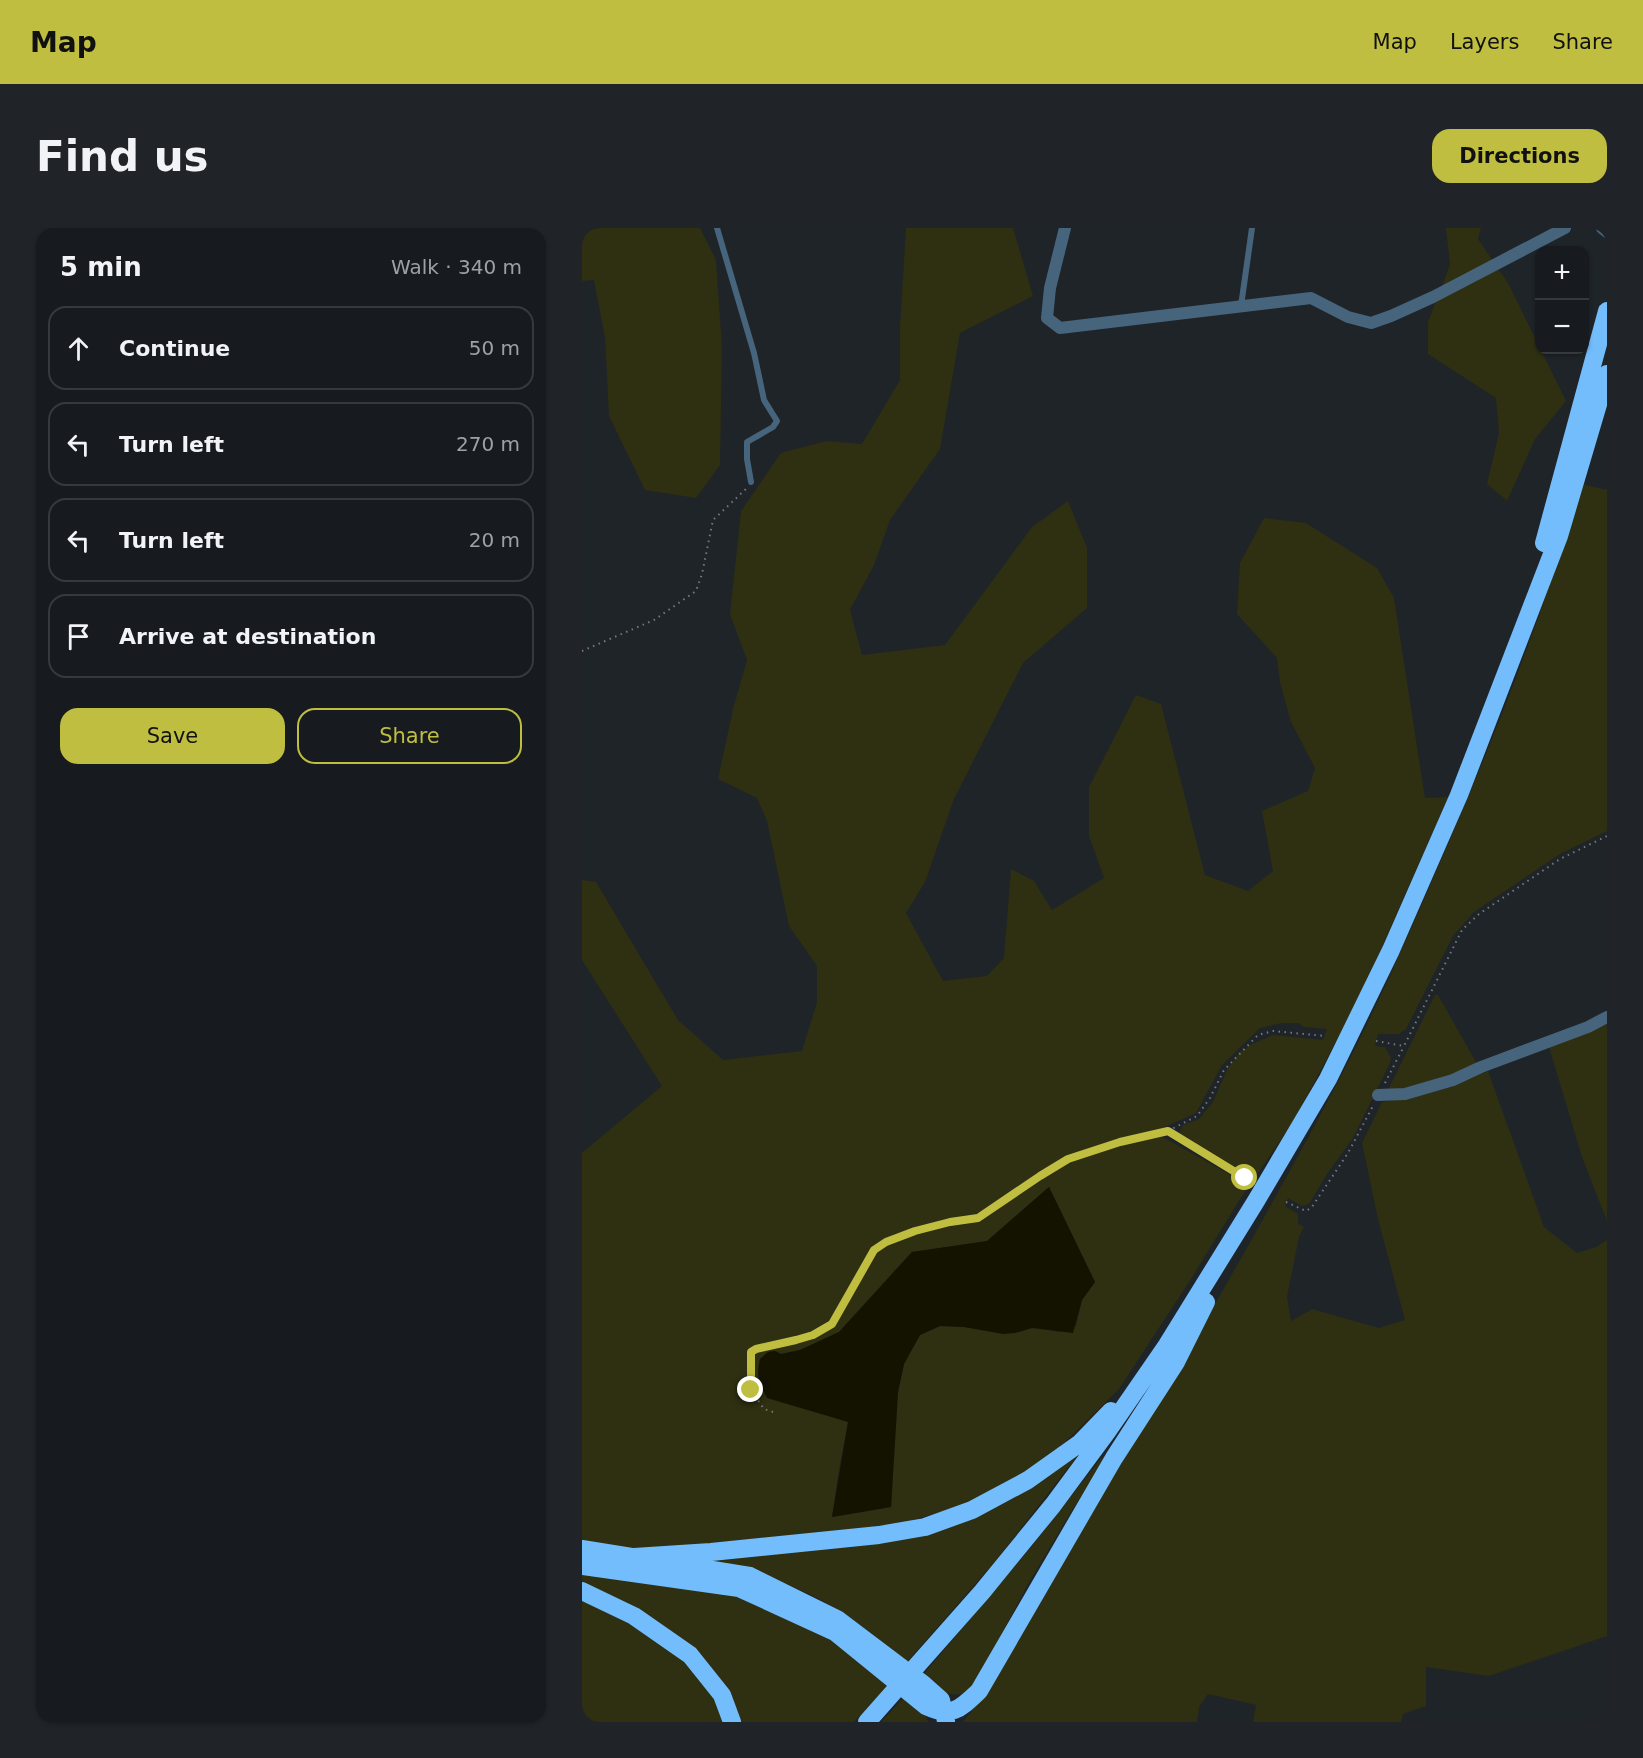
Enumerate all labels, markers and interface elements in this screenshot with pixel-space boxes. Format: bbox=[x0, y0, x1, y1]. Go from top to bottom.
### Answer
text: Map bbox=[30, 26, 97, 59]
text: Map bbox=[1373, 30, 1417, 54]
text: Layers bbox=[1450, 30, 1519, 54]
text: Share bbox=[1552, 30, 1613, 54]
button: Directions bbox=[1432, 129, 1607, 183]
text: Find us bbox=[36, 132, 209, 181]
map controls bbox=[1535, 246, 1589, 354]
button: + bbox=[1535, 246, 1589, 300]
text: 5 min bbox=[60, 252, 142, 282]
text: Walk · 340 m bbox=[391, 255, 522, 279]
button: − bbox=[1535, 300, 1589, 354]
icon: ahead bbox=[62, 332, 95, 365]
text: Continue bbox=[119, 336, 230, 361]
text: 50 m bbox=[469, 336, 520, 360]
icon: left bbox=[62, 428, 95, 461]
text: Turn left bbox=[119, 432, 224, 457]
text: 270 m bbox=[456, 432, 520, 456]
icon: left bbox=[62, 524, 95, 557]
text: Turn left bbox=[119, 528, 224, 553]
text: 20 m bbox=[469, 528, 520, 552]
icon: arrive bbox=[62, 620, 95, 653]
text: Arrive at destination bbox=[119, 624, 376, 649]
button: Save bbox=[60, 708, 285, 764]
button: Share bbox=[297, 708, 522, 764]
route start bbox=[1231, 1164, 1257, 1190]
route end bbox=[737, 1376, 763, 1402]

